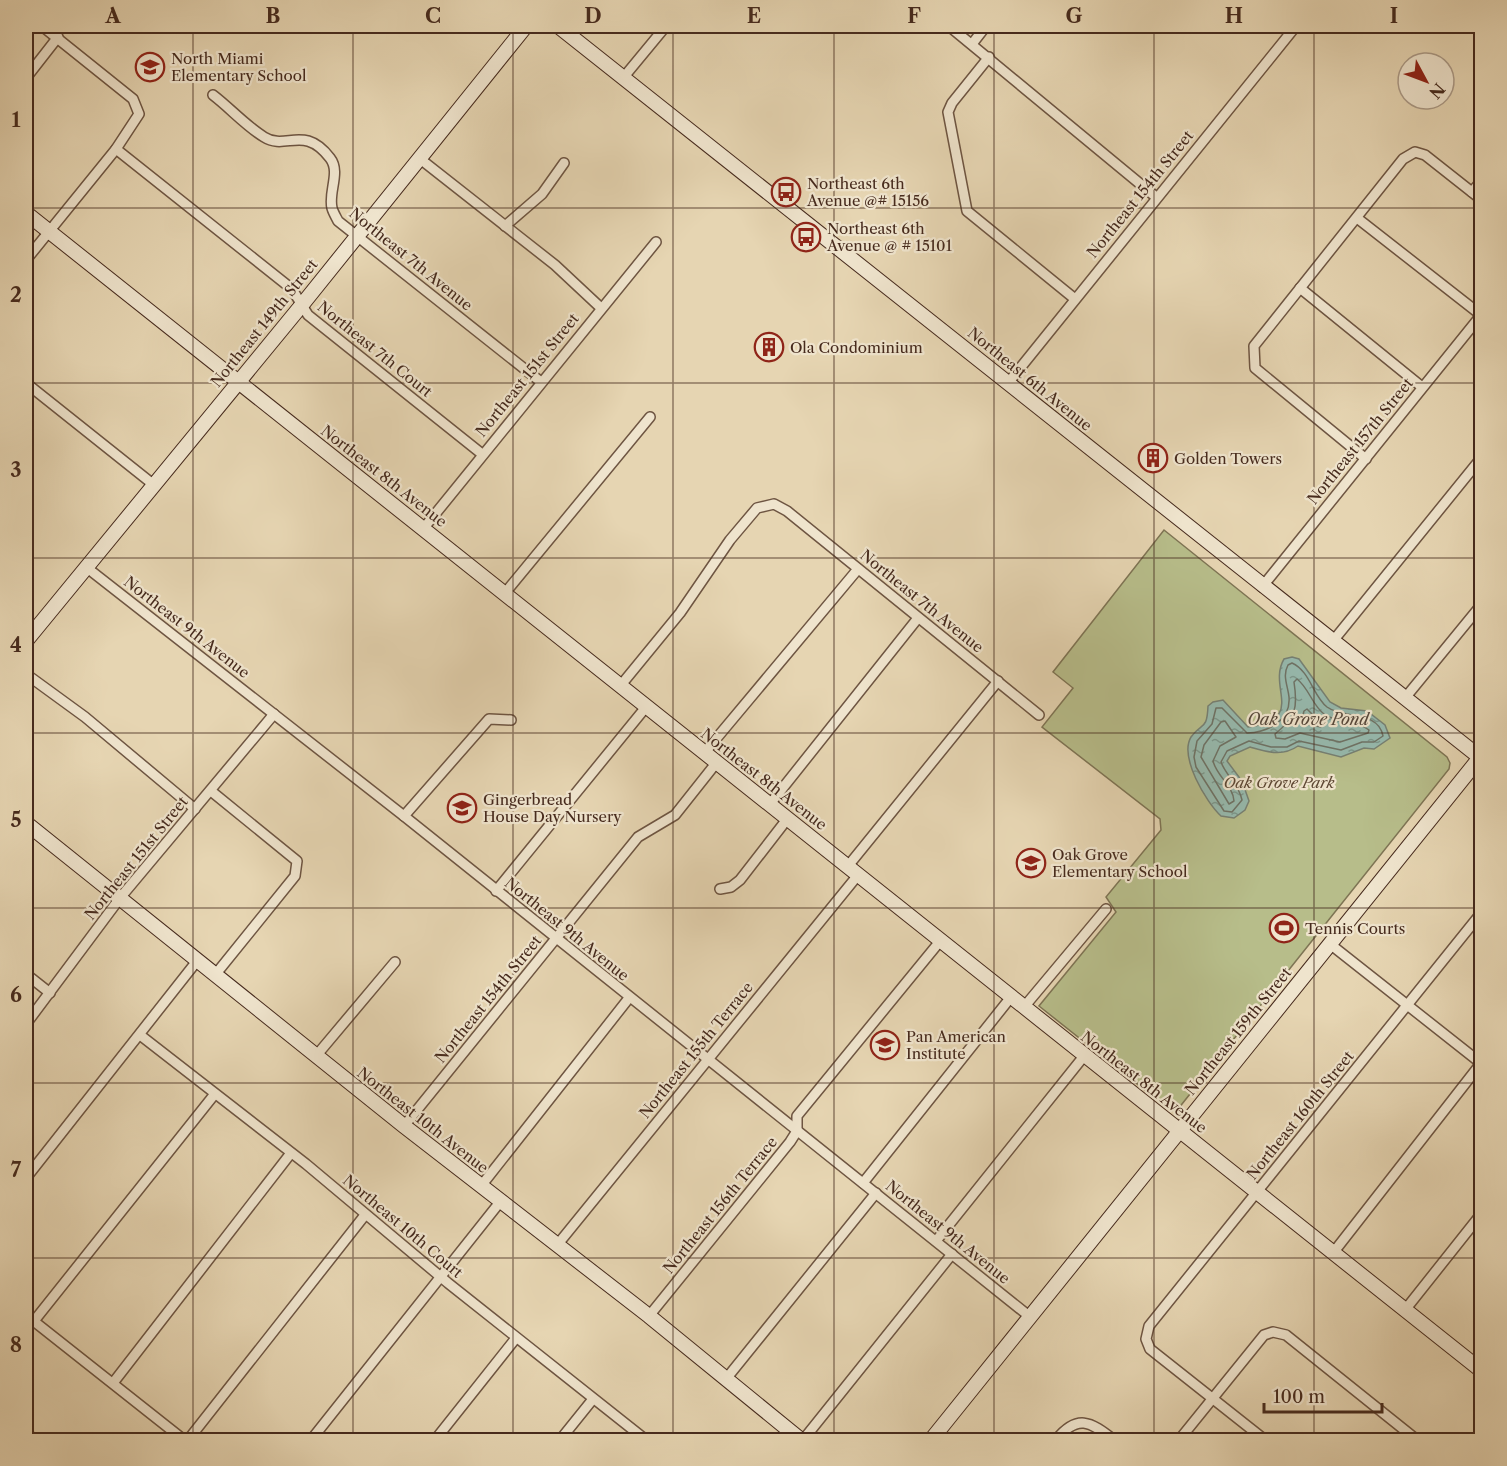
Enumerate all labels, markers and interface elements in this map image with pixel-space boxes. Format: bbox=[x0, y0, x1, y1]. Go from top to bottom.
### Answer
text: A bbox=[104, 4, 121, 28]
text: B bbox=[266, 4, 281, 28]
text: C bbox=[425, 4, 441, 28]
text: D bbox=[584, 4, 602, 28]
text: E bbox=[747, 4, 761, 28]
text: F bbox=[907, 4, 921, 28]
text: G bbox=[1066, 4, 1083, 28]
text: H bbox=[1225, 4, 1243, 28]
text: I bbox=[1390, 4, 1398, 28]
place label: North Miami Elementary School bbox=[171, 49, 307, 85]
school or university icon: North Miami Elementary School bbox=[134, 51, 166, 83]
north arrow bbox=[1396, 51, 1456, 111]
text: N bbox=[1425, 79, 1449, 103]
text: 1 bbox=[12, 108, 21, 132]
street label: Northeast 154th Street bbox=[1083, 126, 1198, 262]
place label: Northeast 6th Avenue @# 15156 bbox=[806, 174, 929, 210]
bus stop icon: Northeast 6th Avenue @# 15156 bbox=[770, 176, 802, 208]
street label: Northeast 7th Avenue bbox=[346, 203, 476, 315]
place label: Northeast 6th Avenue @ # 15101 bbox=[826, 219, 953, 255]
bus stop icon: Northeast 6th Avenue @ # 15101 bbox=[790, 221, 822, 253]
street label: Northeast 149th Street bbox=[207, 255, 322, 391]
text: 2 bbox=[10, 283, 22, 307]
street label: Northeast 7th Court bbox=[314, 297, 437, 401]
street label: Northeast 151st Street bbox=[471, 309, 583, 441]
street label: Northeast 6th Avenue bbox=[964, 323, 1096, 435]
building icon: Ola Condominium bbox=[753, 331, 785, 363]
place label: Ola Condominium bbox=[790, 338, 923, 357]
street label: Northeast 157th Street bbox=[1303, 373, 1417, 508]
street label: Northeast 8th Avenue bbox=[317, 421, 451, 531]
building icon: Golden Towers bbox=[1137, 442, 1169, 474]
place label: Golden Towers bbox=[1174, 449, 1282, 468]
text: 3 bbox=[10, 458, 22, 482]
street label: Northeast 7th Avenue bbox=[857, 545, 987, 657]
street label: Northeast 9th Avenue bbox=[120, 572, 254, 682]
text: 4 bbox=[10, 633, 22, 657]
water label: Oak Grove Pond bbox=[1247, 709, 1370, 729]
street label: Northeast 8th Avenue bbox=[697, 724, 831, 834]
park label: Oak Grove Park bbox=[1223, 773, 1335, 792]
place label: Gingerbread House Day Nursery bbox=[483, 790, 622, 826]
street label: Northeast 151st Street bbox=[80, 792, 192, 924]
school or university icon: Gingerbread House Day Nursery bbox=[446, 792, 478, 824]
text: 5 bbox=[10, 808, 22, 832]
place label: Oak Grove Elementary School bbox=[1052, 845, 1188, 881]
school or university icon: Oak Grove Elementary School bbox=[1015, 847, 1047, 879]
street label: Northeast 9th Avenue bbox=[501, 873, 633, 985]
sports icon: Tennis Courts bbox=[1268, 912, 1300, 944]
place label: Tennis Courts bbox=[1305, 919, 1405, 938]
street label: Northeast 154th Street bbox=[431, 931, 546, 1067]
street label: Northeast 159th Street bbox=[1181, 963, 1296, 1099]
street label: Northeast 155th Terrace bbox=[635, 978, 757, 1122]
text: 6 bbox=[10, 983, 22, 1007]
place label: Pan American Institute bbox=[906, 1027, 1007, 1063]
street label: Northeast 8th Avenue bbox=[1077, 1027, 1211, 1137]
school or university icon: Pan American Institute bbox=[869, 1029, 901, 1061]
street label: Northeast 160th Street bbox=[1242, 1046, 1358, 1183]
street label: Northeast 10th Avenue bbox=[354, 1063, 492, 1177]
street label: Northeast 156th Terrace bbox=[659, 1133, 781, 1277]
text: 7 bbox=[11, 1158, 22, 1182]
street label: Northeast 10th Court bbox=[339, 1170, 467, 1282]
street label: Northeast 9th Avenue bbox=[882, 1176, 1014, 1288]
text: 8 bbox=[10, 1333, 22, 1357]
scale bar bbox=[1264, 1376, 1382, 1414]
text: 100 m bbox=[1273, 1386, 1325, 1408]

